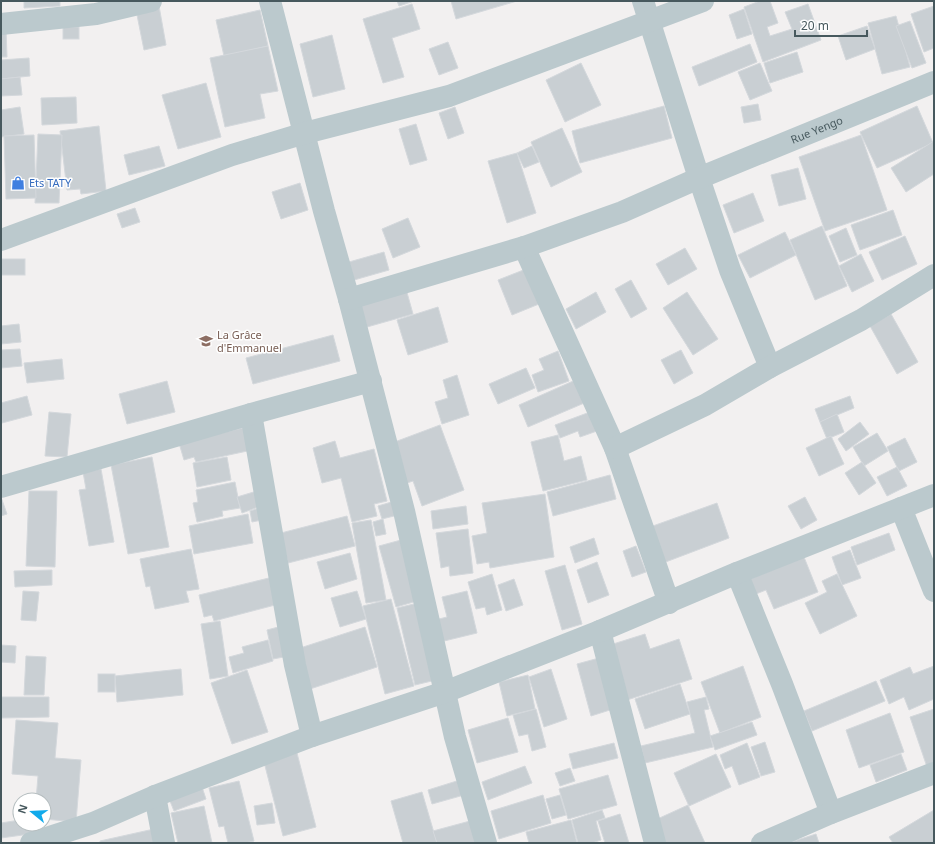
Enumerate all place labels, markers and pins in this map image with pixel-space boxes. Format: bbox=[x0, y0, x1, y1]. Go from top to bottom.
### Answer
shop icon: Ets TATY bbox=[10, 175, 26, 191]
place label: Ets TATY bbox=[29, 175, 72, 190]
place label: La Grâce d'Emmanuel bbox=[217, 327, 282, 355]
school or university icon: La Grâce d'Emmanuel bbox=[198, 333, 214, 349]

